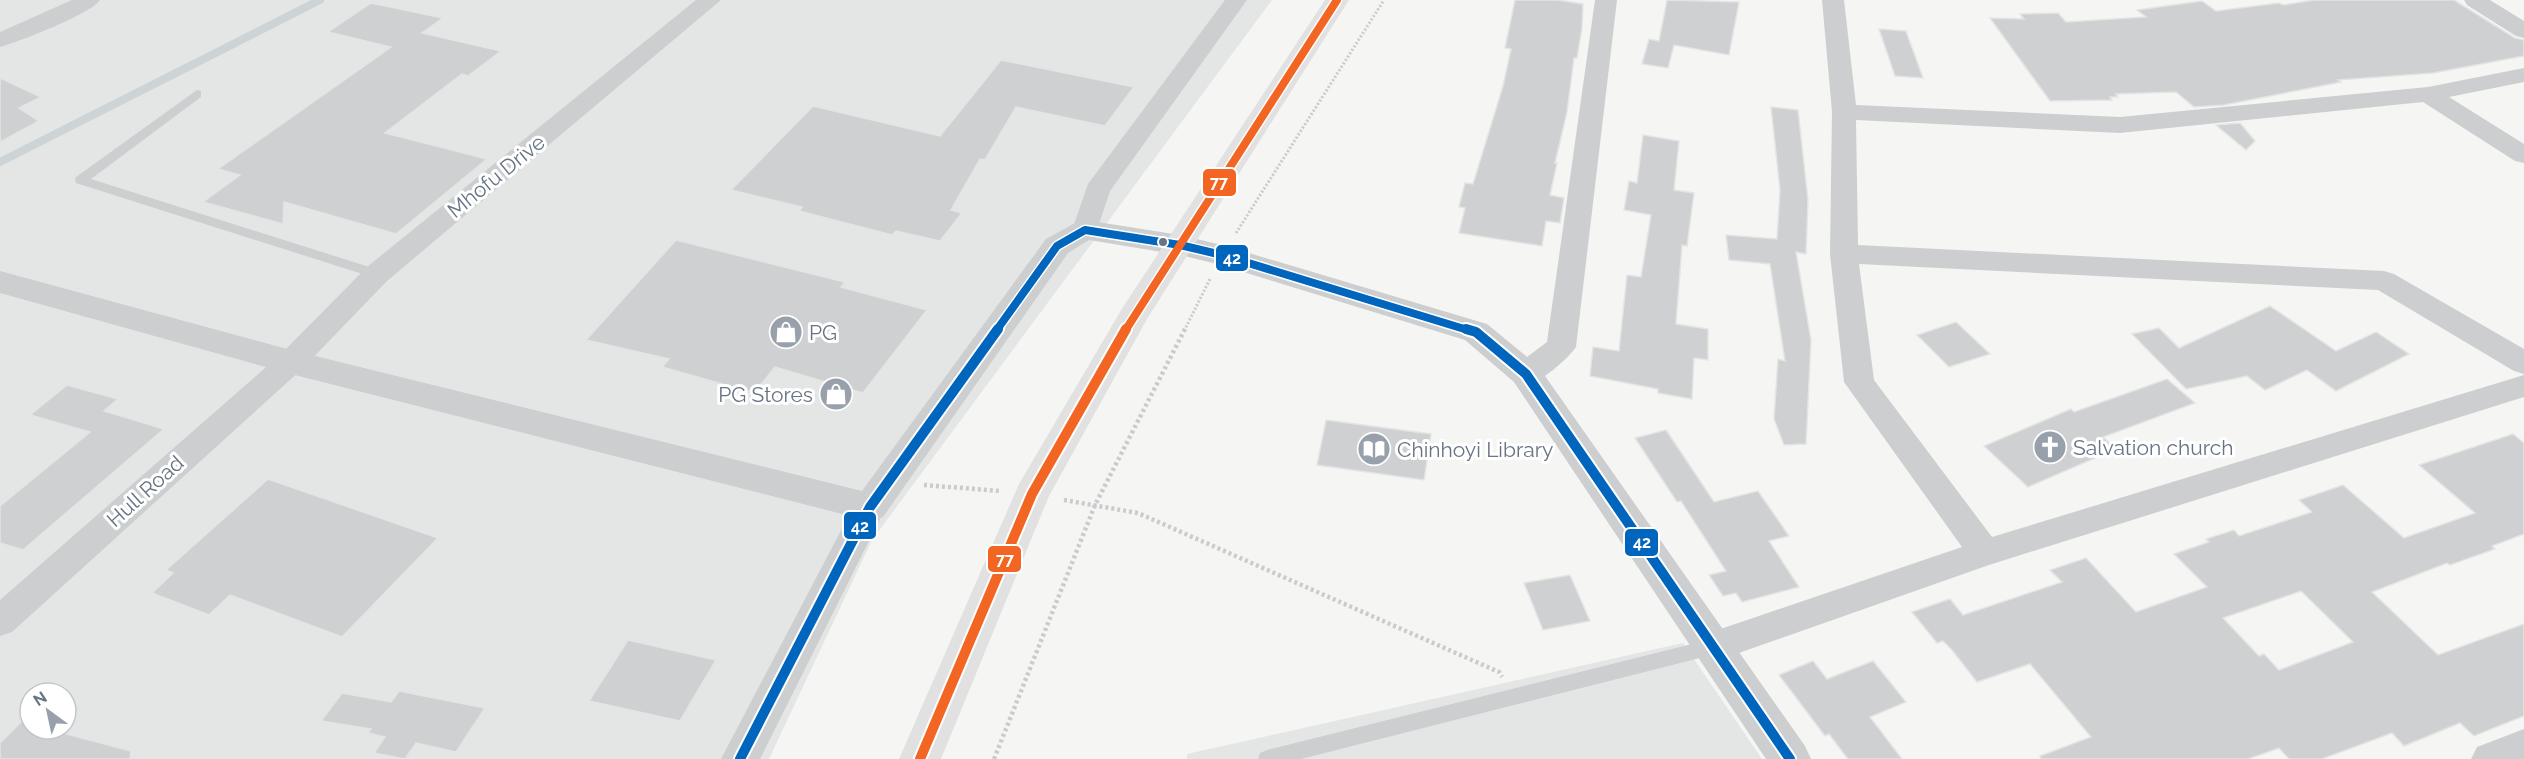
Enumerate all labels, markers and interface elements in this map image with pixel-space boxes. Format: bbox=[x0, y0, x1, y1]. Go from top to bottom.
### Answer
street label: Mhofu Drive bbox=[442, 129, 550, 223]
line badge: 77 bbox=[1202, 168, 1237, 197]
text: 77 bbox=[1210, 173, 1228, 192]
unlabelled marker bbox=[1157, 236, 1169, 248]
line badge: 42 bbox=[1215, 244, 1249, 272]
text: 42 bbox=[1223, 249, 1241, 268]
shop icon: PG bbox=[768, 314, 804, 350]
place label: PG bbox=[809, 320, 837, 345]
shop icon: PG Stores bbox=[818, 376, 854, 412]
place label: PG Stores bbox=[718, 382, 813, 407]
church icon: Salvation church bbox=[2032, 429, 2068, 465]
library icon: Chinhoyi Library bbox=[1356, 431, 1392, 467]
place label: Salvation church bbox=[2073, 435, 2234, 460]
place label: Chinhoyi Library bbox=[1397, 437, 1553, 462]
street label: Hull Road bbox=[102, 450, 188, 532]
line badge: 42 bbox=[843, 511, 877, 540]
text: 42 bbox=[851, 517, 869, 536]
line badge: 42 bbox=[1624, 528, 1659, 557]
text: 42 bbox=[1633, 533, 1651, 552]
line badge: 77 bbox=[987, 545, 1022, 573]
text: 77 bbox=[996, 550, 1014, 569]
north arrow bbox=[18, 681, 78, 741]
text: N bbox=[30, 688, 50, 710]

